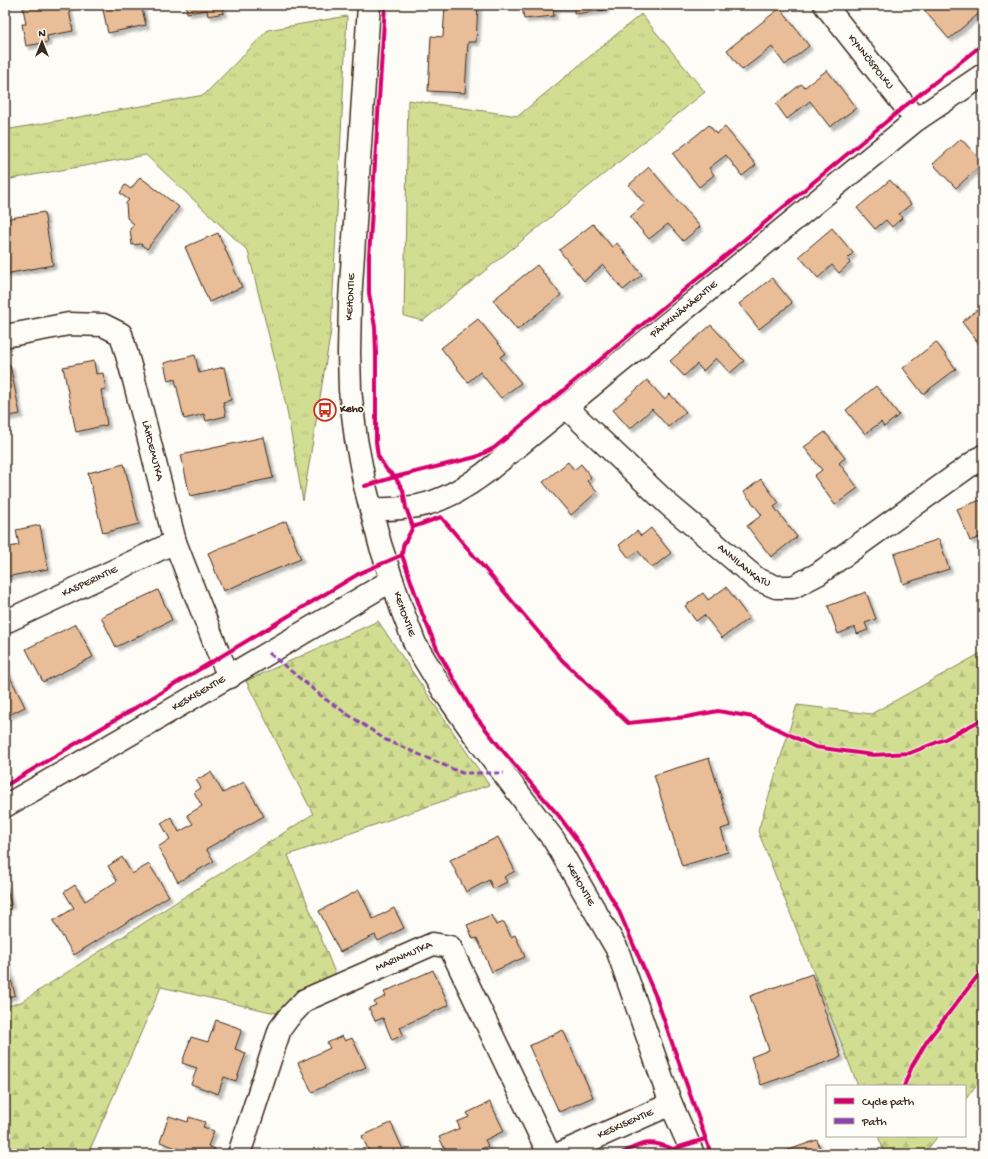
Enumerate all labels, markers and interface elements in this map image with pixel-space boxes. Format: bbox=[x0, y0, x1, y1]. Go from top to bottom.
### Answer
north arrow bbox=[22, 22, 62, 62]
text: N bbox=[38, 28, 46, 40]
street label: KYNNÖSPOLKU bbox=[845, 32, 896, 92]
street label: KEHONTIE bbox=[344, 272, 358, 321]
street label: PÄHKINÄMÄENTIE bbox=[647, 278, 721, 341]
bus stop icon: Keho bbox=[312, 397, 338, 423]
place label: Keho bbox=[339, 404, 364, 416]
street label: LÄHDEMUTKA bbox=[139, 419, 165, 483]
street label: ANNILANKATU bbox=[715, 542, 772, 590]
street label: KASPERINTIE bbox=[60, 563, 121, 600]
street label: KEHONTIE bbox=[390, 590, 418, 639]
street label: KESKISENTIE bbox=[170, 673, 229, 714]
street label: KEHONTIE bbox=[563, 862, 597, 909]
street label: MARINMUTKA bbox=[374, 939, 435, 974]
legend bbox=[826, 1085, 966, 1137]
text: Cycle path bbox=[862, 1096, 915, 1110]
street label: KESKISENTIE bbox=[596, 1106, 656, 1142]
text: Path bbox=[861, 1116, 887, 1130]

